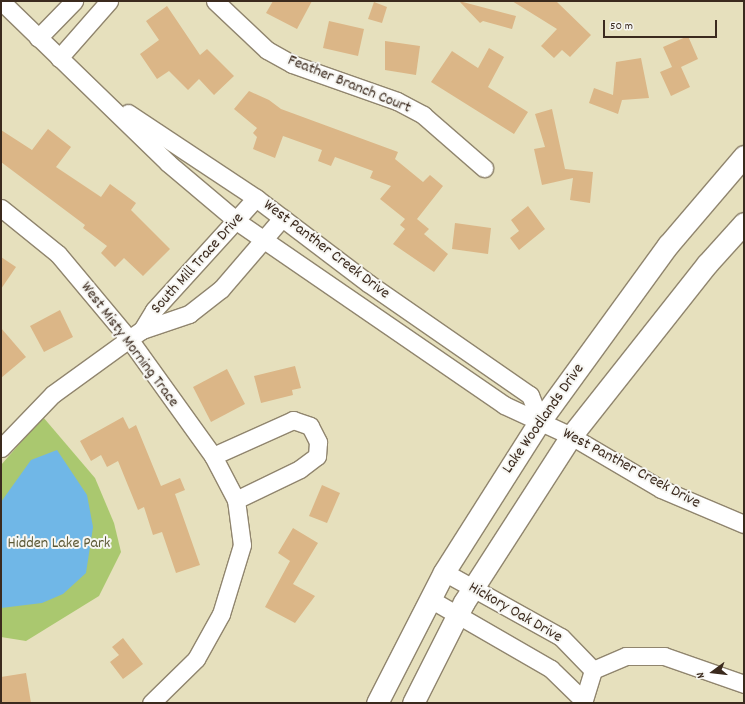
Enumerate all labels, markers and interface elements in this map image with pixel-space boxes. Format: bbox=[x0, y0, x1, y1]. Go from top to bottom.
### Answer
scale bar bbox=[605, 12, 719, 38]
text: 50 m bbox=[610, 18, 633, 35]
street label: Feather Branch Court bbox=[285, 52, 413, 118]
street label: West Panther Creek Drive bbox=[259, 196, 393, 304]
street label: South Mill Trace Drive bbox=[148, 210, 248, 318]
street label: West Misty Morning Trace bbox=[76, 279, 182, 411]
street label: Lake Woodlands Drive bbox=[499, 360, 589, 478]
street label: West Panther Creek Drive bbox=[559, 424, 703, 514]
park label: Hidden Lake Park bbox=[8, 534, 110, 554]
street label: Hickory Oak Drive bbox=[465, 578, 565, 648]
north arrow bbox=[693, 652, 733, 692]
text: N bbox=[693, 670, 710, 680]

